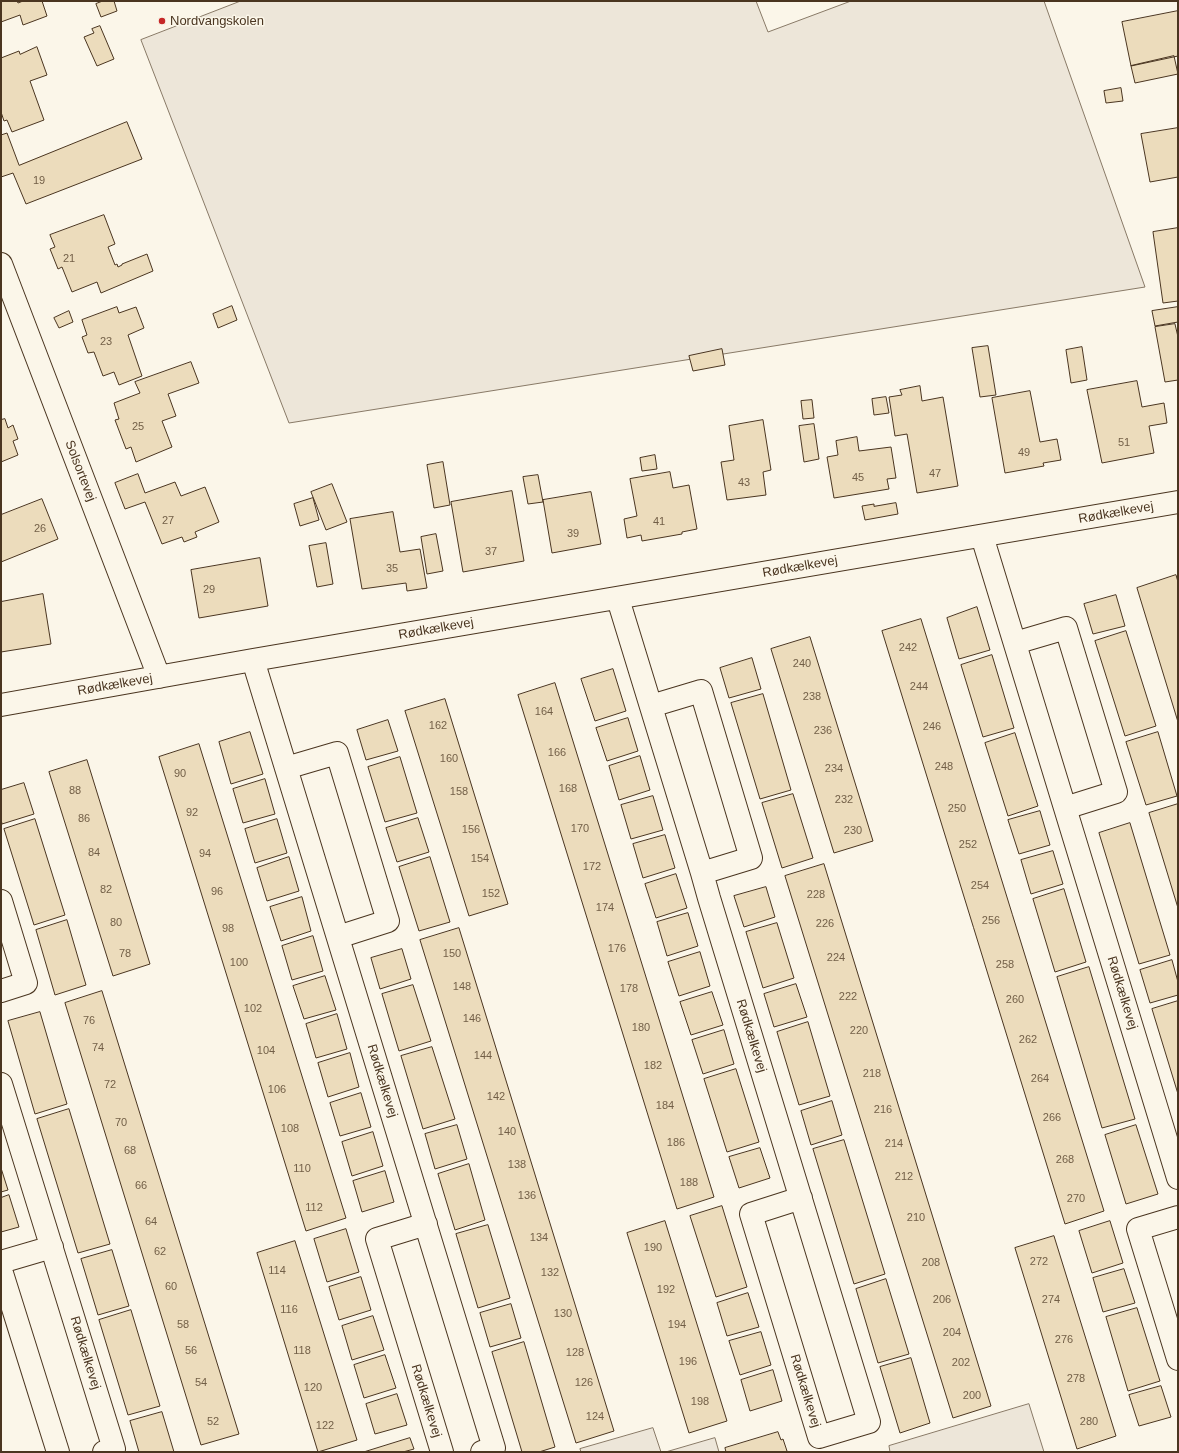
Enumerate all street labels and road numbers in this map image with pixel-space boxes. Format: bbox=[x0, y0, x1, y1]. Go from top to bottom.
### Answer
street label: Solsortevej bbox=[61, 438, 99, 504]
street label: Rødkælkevej bbox=[1077, 499, 1155, 527]
street label: Rødkælkevej bbox=[761, 553, 839, 581]
street label: Rødkælkevej bbox=[397, 615, 475, 643]
street label: Rødkælkevej bbox=[76, 671, 154, 699]
street label: Rødkælkevej bbox=[1103, 954, 1141, 1032]
street label: Rødkælkevej bbox=[732, 997, 770, 1075]
street label: Rødkælkevej bbox=[363, 1042, 401, 1120]
street label: Rødkælkevej bbox=[66, 1314, 104, 1392]
street label: Rødkælkevej bbox=[786, 1352, 824, 1430]
street label: Rødkælkevej bbox=[407, 1362, 445, 1440]

